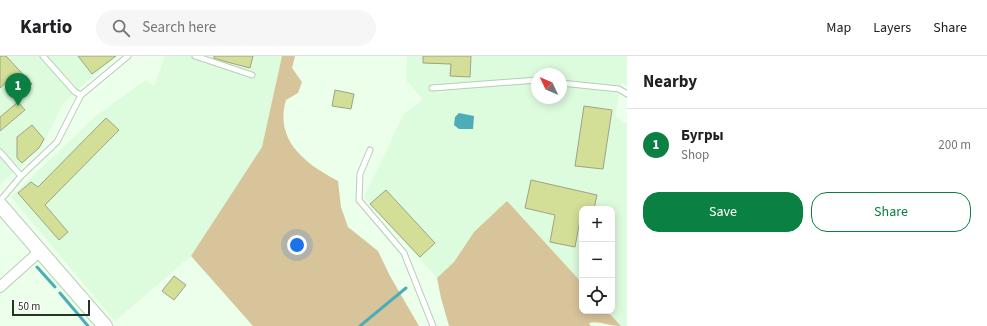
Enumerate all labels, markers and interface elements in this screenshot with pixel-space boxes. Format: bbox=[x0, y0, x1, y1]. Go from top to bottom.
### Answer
search box bbox=[96, 10, 376, 46]
text: Kartio bbox=[20, 14, 72, 41]
icon: search bbox=[110, 17, 132, 39]
text: Search here bbox=[142, 17, 216, 38]
text: Map bbox=[826, 18, 851, 38]
text: Layers bbox=[873, 18, 911, 38]
text: Share bbox=[933, 18, 967, 38]
north arrow bbox=[531, 68, 567, 104]
text: Nearby bbox=[643, 70, 697, 94]
pin: 1 bbox=[5, 73, 31, 106]
text: Бугры bbox=[681, 125, 724, 146]
text: 1 bbox=[653, 136, 659, 154]
text: 200 m bbox=[938, 136, 971, 154]
text: Shop bbox=[681, 146, 709, 164]
button: Save bbox=[643, 192, 803, 232]
button: Share bbox=[811, 192, 971, 232]
map controls bbox=[579, 206, 615, 314]
button: + bbox=[579, 206, 615, 242]
your location bbox=[287, 235, 307, 255]
button: − bbox=[579, 242, 615, 278]
button: locate bbox=[579, 278, 615, 314]
scale bar bbox=[12, 298, 90, 317]
text: 50 m bbox=[18, 299, 40, 314]

